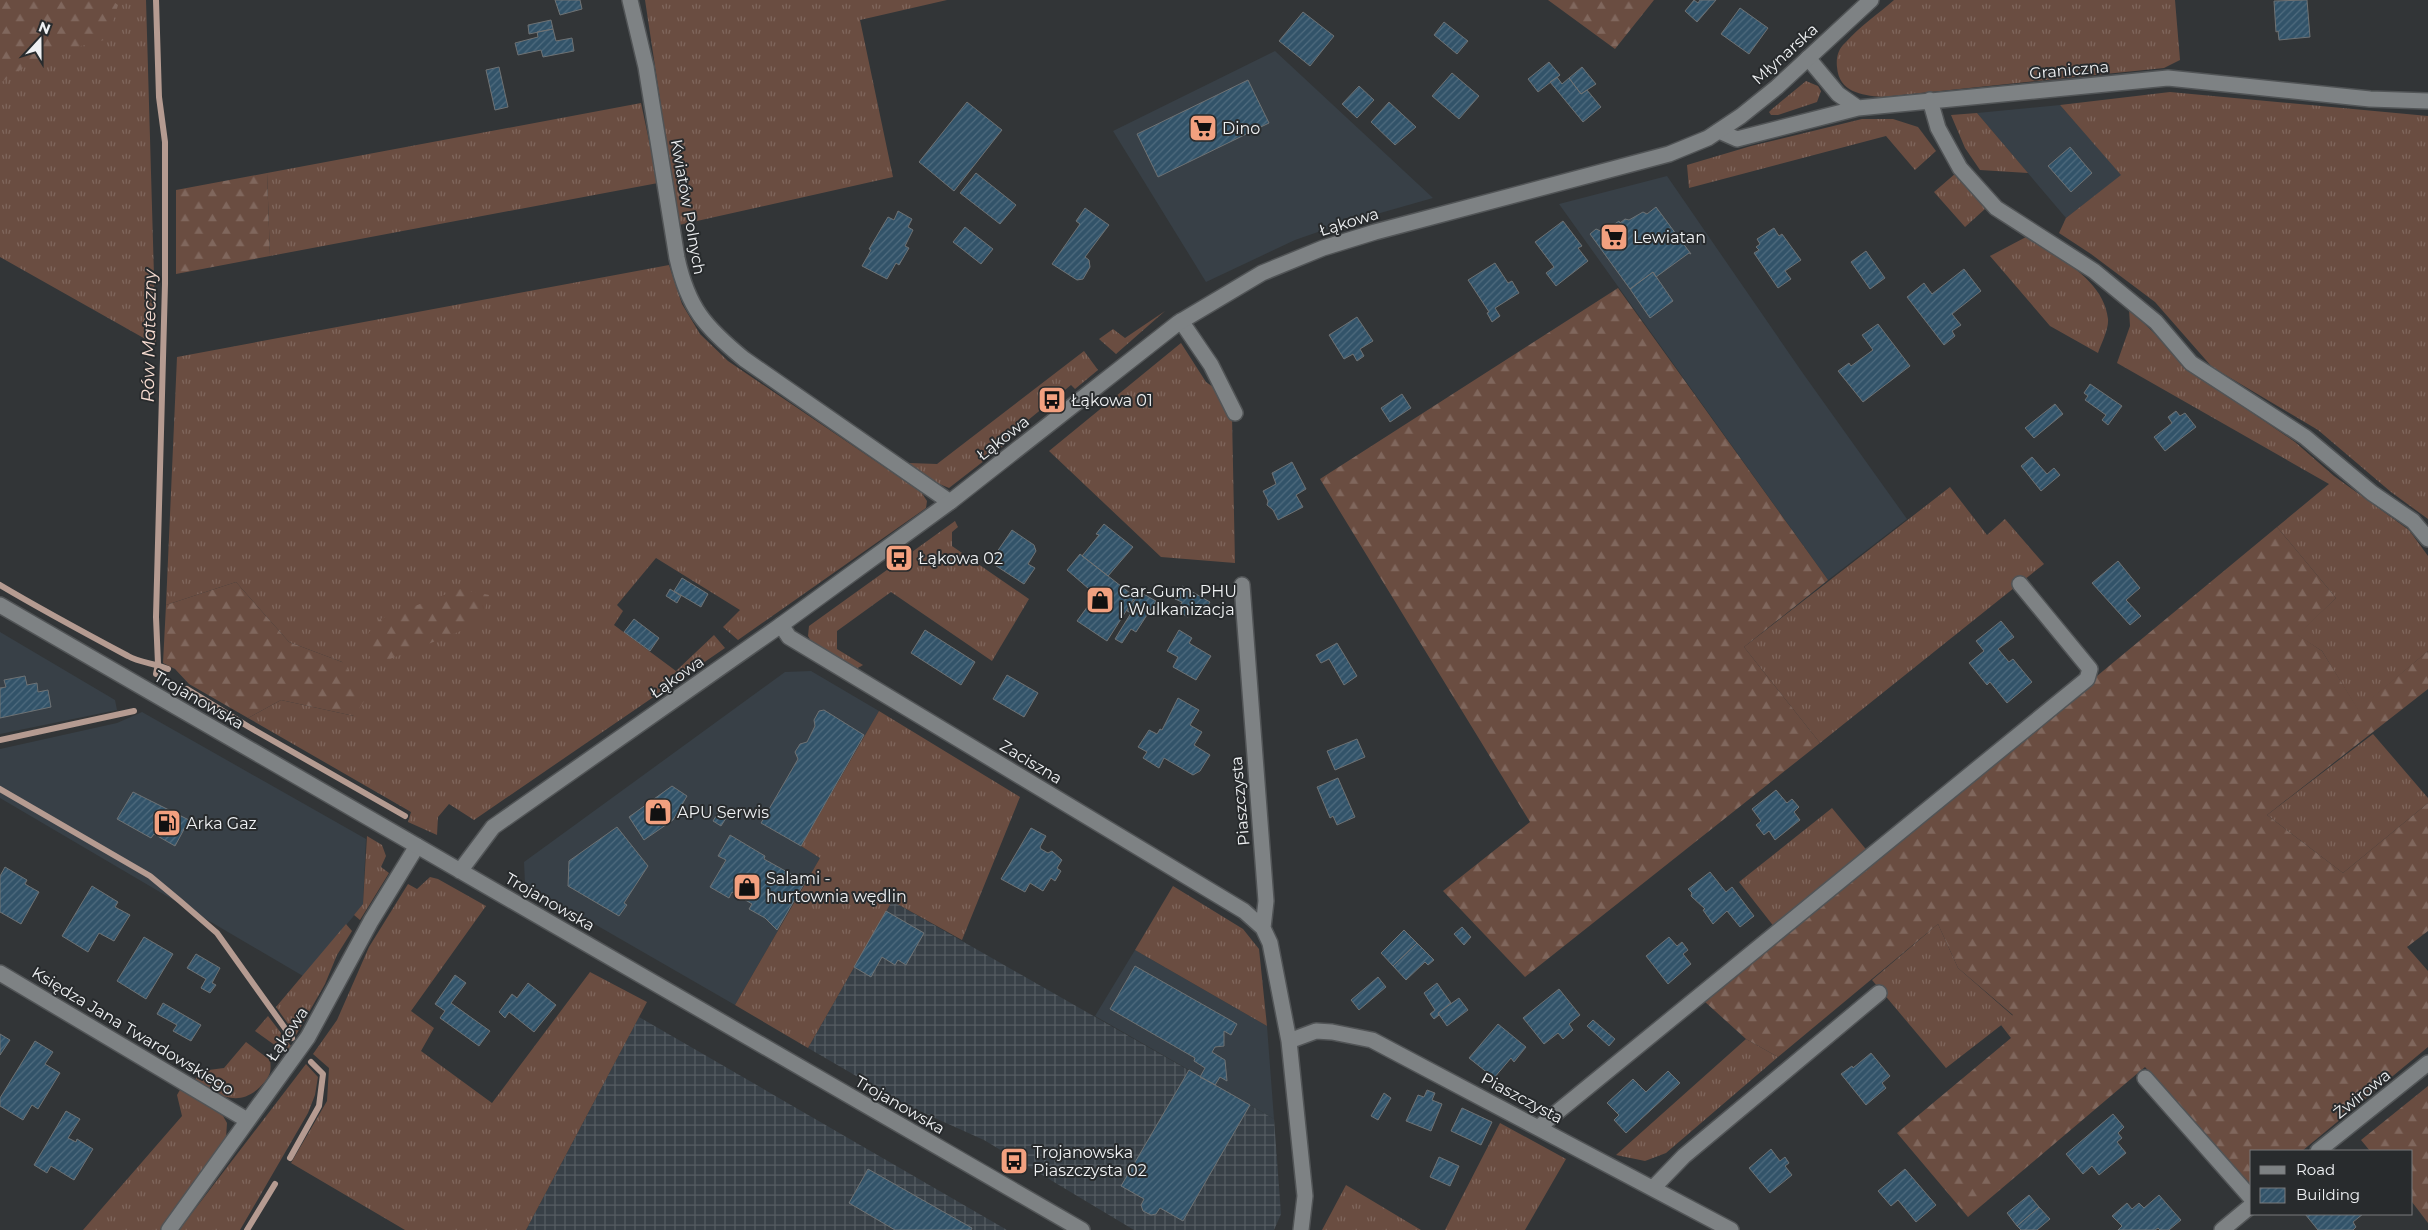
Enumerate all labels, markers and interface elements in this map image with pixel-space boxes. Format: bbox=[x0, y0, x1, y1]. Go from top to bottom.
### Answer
north arrow bbox=[15, 15, 65, 65]
text: N bbox=[36, 17, 53, 38]
street label: Młynarska bbox=[1748, 20, 1822, 88]
street label: Graniczna bbox=[2028, 57, 2110, 83]
supermarket icon: Dino bbox=[1188, 113, 1218, 143]
place label: Dino bbox=[1222, 119, 1260, 138]
street label: Kwiatów Polnych bbox=[667, 138, 709, 276]
street label: Łąkowa bbox=[1317, 204, 1381, 240]
supermarket icon: Lewiatan bbox=[1599, 222, 1629, 252]
place label: Lewiatan bbox=[1633, 228, 1706, 247]
water label: Rów Mateczny bbox=[137, 268, 161, 402]
bus stop icon: Łąkowa 01 bbox=[1037, 385, 1067, 415]
place label: Łąkowa 01 bbox=[1071, 391, 1153, 410]
street label: Łąkowa bbox=[973, 412, 1033, 464]
bus stop icon: Łąkowa 02 bbox=[884, 543, 914, 573]
place label: Łąkowa 02 bbox=[918, 549, 1003, 568]
place label: Car-Gum. PHU | Wulkanizacja bbox=[1119, 582, 1237, 619]
shop icon: Car-Gum. PHU | Wulkanizacja bbox=[1085, 585, 1115, 615]
street label: Łąkowa bbox=[646, 652, 708, 702]
street label: Trojanowska bbox=[151, 667, 247, 733]
street label: Zaciszna bbox=[996, 736, 1066, 788]
street label: Piaszczysta bbox=[1227, 755, 1253, 847]
shop icon: APU Serwis bbox=[643, 797, 673, 827]
place label: APU Serwis bbox=[677, 803, 769, 822]
fuel station icon: Arka Gaz bbox=[152, 808, 182, 838]
place label: Arka Gaz bbox=[186, 814, 257, 833]
street label: Trojanowska bbox=[502, 869, 598, 935]
place label: Salami - hurtownia wędlin bbox=[766, 869, 907, 906]
shop icon: Salami - hurtownia wędlin bbox=[732, 872, 762, 902]
street label: Księdza Jana Twardowskiego bbox=[28, 963, 238, 1099]
street label: Łąkowa bbox=[262, 1003, 312, 1065]
street label: Żwirowa bbox=[2330, 1065, 2394, 1123]
street label: Piaszczysta bbox=[1478, 1069, 1566, 1127]
street label: Trojanowska bbox=[852, 1072, 948, 1138]
place label: Trojanowska Piaszczysta 02 bbox=[1033, 1143, 1147, 1180]
bus stop icon: Trojanowska Piaszczysta 02 bbox=[999, 1146, 1029, 1176]
legend bbox=[2250, 1150, 2413, 1215]
text: Road bbox=[2296, 1160, 2335, 1179]
text: Building bbox=[2296, 1185, 2360, 1204]

